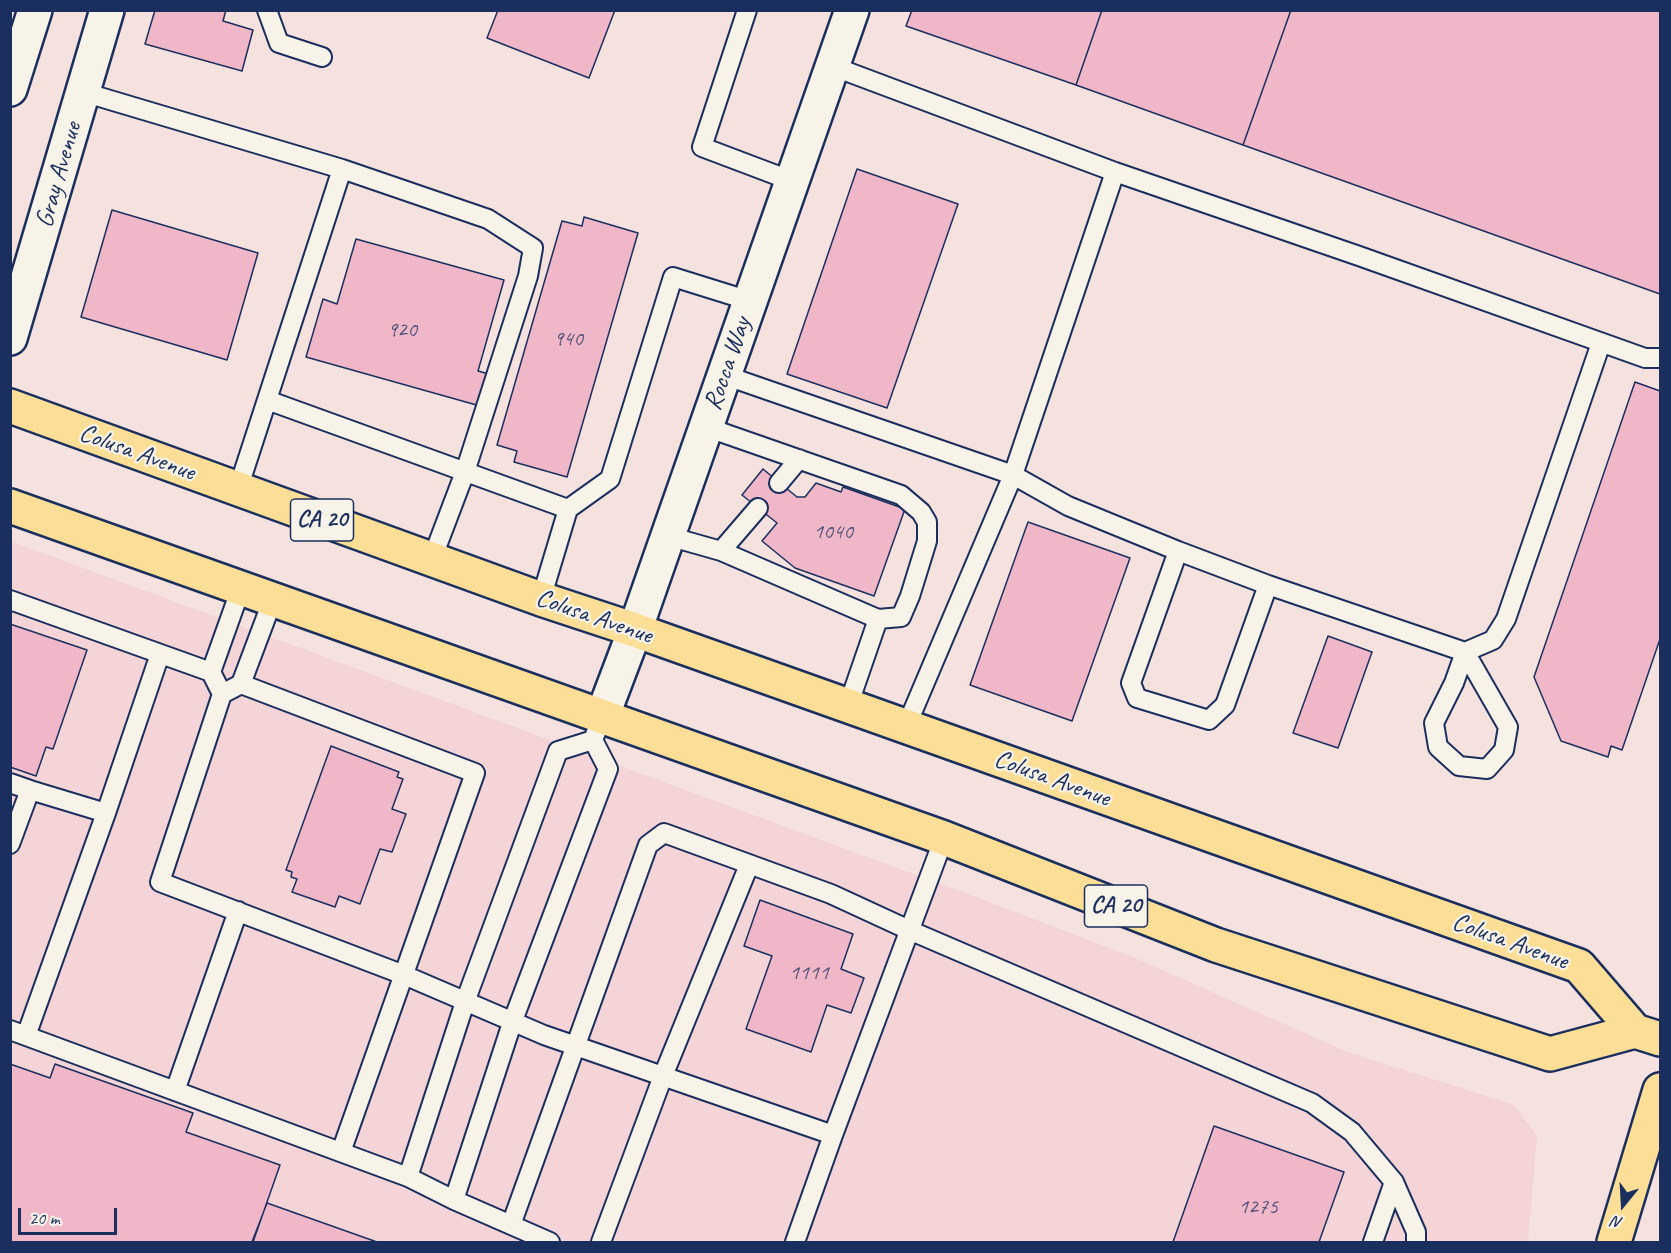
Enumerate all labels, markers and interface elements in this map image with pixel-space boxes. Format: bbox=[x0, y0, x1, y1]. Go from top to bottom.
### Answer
street label: Gray Avenue bbox=[29, 119, 89, 231]
street label: Rocca Way bbox=[698, 313, 758, 415]
house number: 920 bbox=[387, 317, 417, 343]
house number: 940 bbox=[553, 326, 583, 352]
street label: Colusa Avenue bbox=[75, 418, 199, 488]
road number: CA 20 bbox=[290, 499, 354, 541]
house number: 1040 bbox=[813, 519, 853, 545]
street label: Colusa Avenue bbox=[532, 583, 656, 651]
street label: Colusa Avenue bbox=[990, 744, 1114, 814]
road number: CA 20 bbox=[1084, 885, 1148, 927]
street label: Colusa Avenue bbox=[1448, 907, 1572, 977]
house number: 1111 bbox=[789, 960, 829, 986]
north arrow bbox=[1593, 1175, 1653, 1235]
house number: 1275 bbox=[1238, 1194, 1278, 1220]
scale bar bbox=[21, 1196, 120, 1234]
text: 20 m bbox=[29, 1207, 60, 1229]
text: N bbox=[1610, 1211, 1625, 1233]

